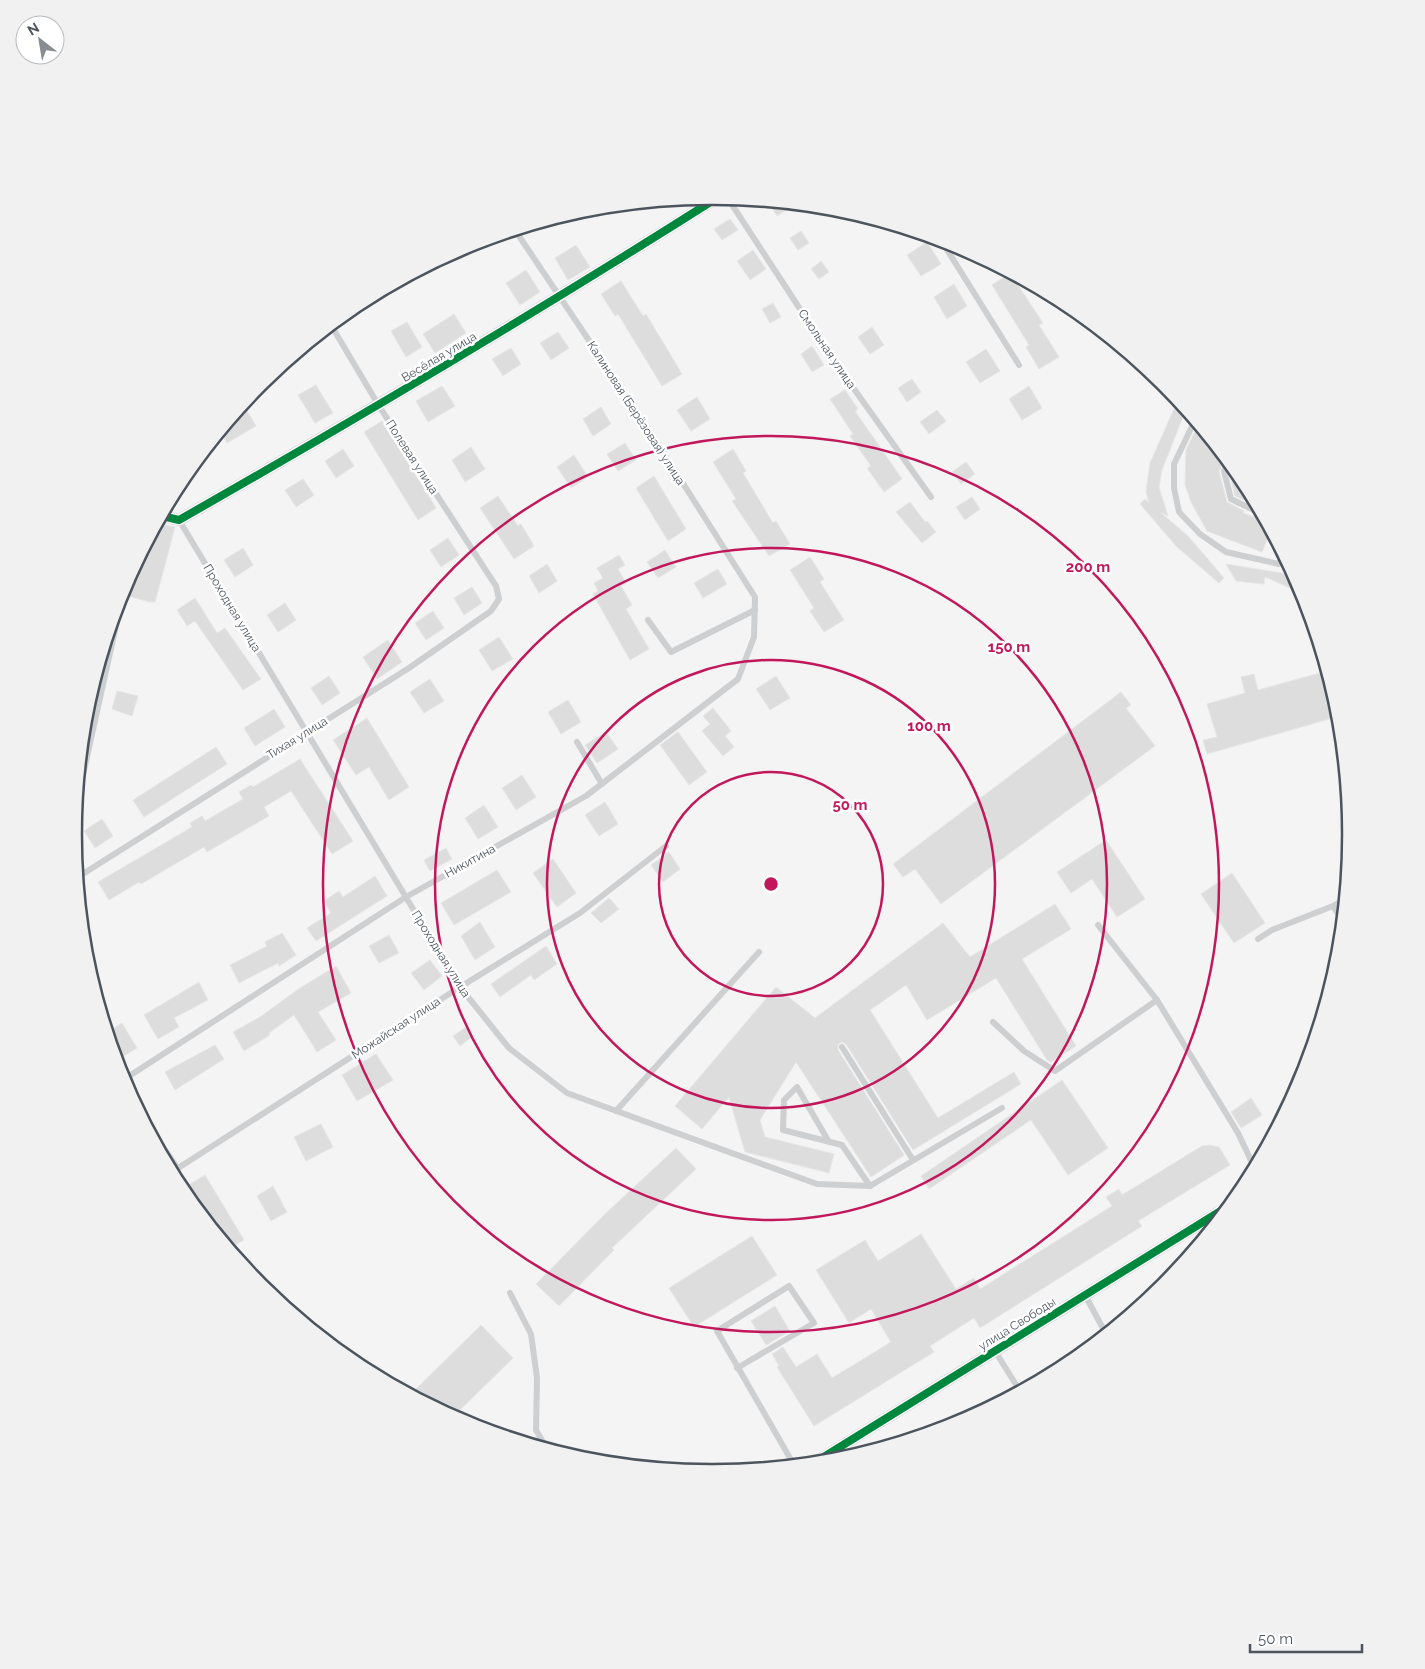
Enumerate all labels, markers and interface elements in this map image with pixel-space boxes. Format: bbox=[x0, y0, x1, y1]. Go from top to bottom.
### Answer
north arrow bbox=[15, 15, 65, 65]
text: N bbox=[25, 19, 42, 38]
street label: Смольная улица bbox=[795, 307, 859, 391]
street label: Весёлая улица bbox=[399, 329, 479, 385]
street label: Калиновая (Берёзовая) улица bbox=[584, 338, 688, 488]
street label: Полевая улица bbox=[383, 417, 441, 497]
text: 200 m bbox=[1066, 558, 1110, 576]
street label: Проходная улица bbox=[200, 562, 264, 654]
text: 150 m bbox=[988, 638, 1030, 656]
street label: Тихая улица bbox=[264, 714, 330, 762]
text: 100 m bbox=[907, 717, 951, 735]
text: 50 m bbox=[832, 796, 868, 814]
street label: Никитина bbox=[442, 841, 498, 881]
centre of rings bbox=[762, 875, 780, 893]
street label: Проходная улица bbox=[409, 908, 473, 1000]
street label: Можайская улица bbox=[349, 994, 443, 1062]
street label: улица Свободы bbox=[976, 1295, 1058, 1353]
scale bar bbox=[1250, 1622, 1362, 1654]
text: 50 m bbox=[1258, 1630, 1293, 1648]

